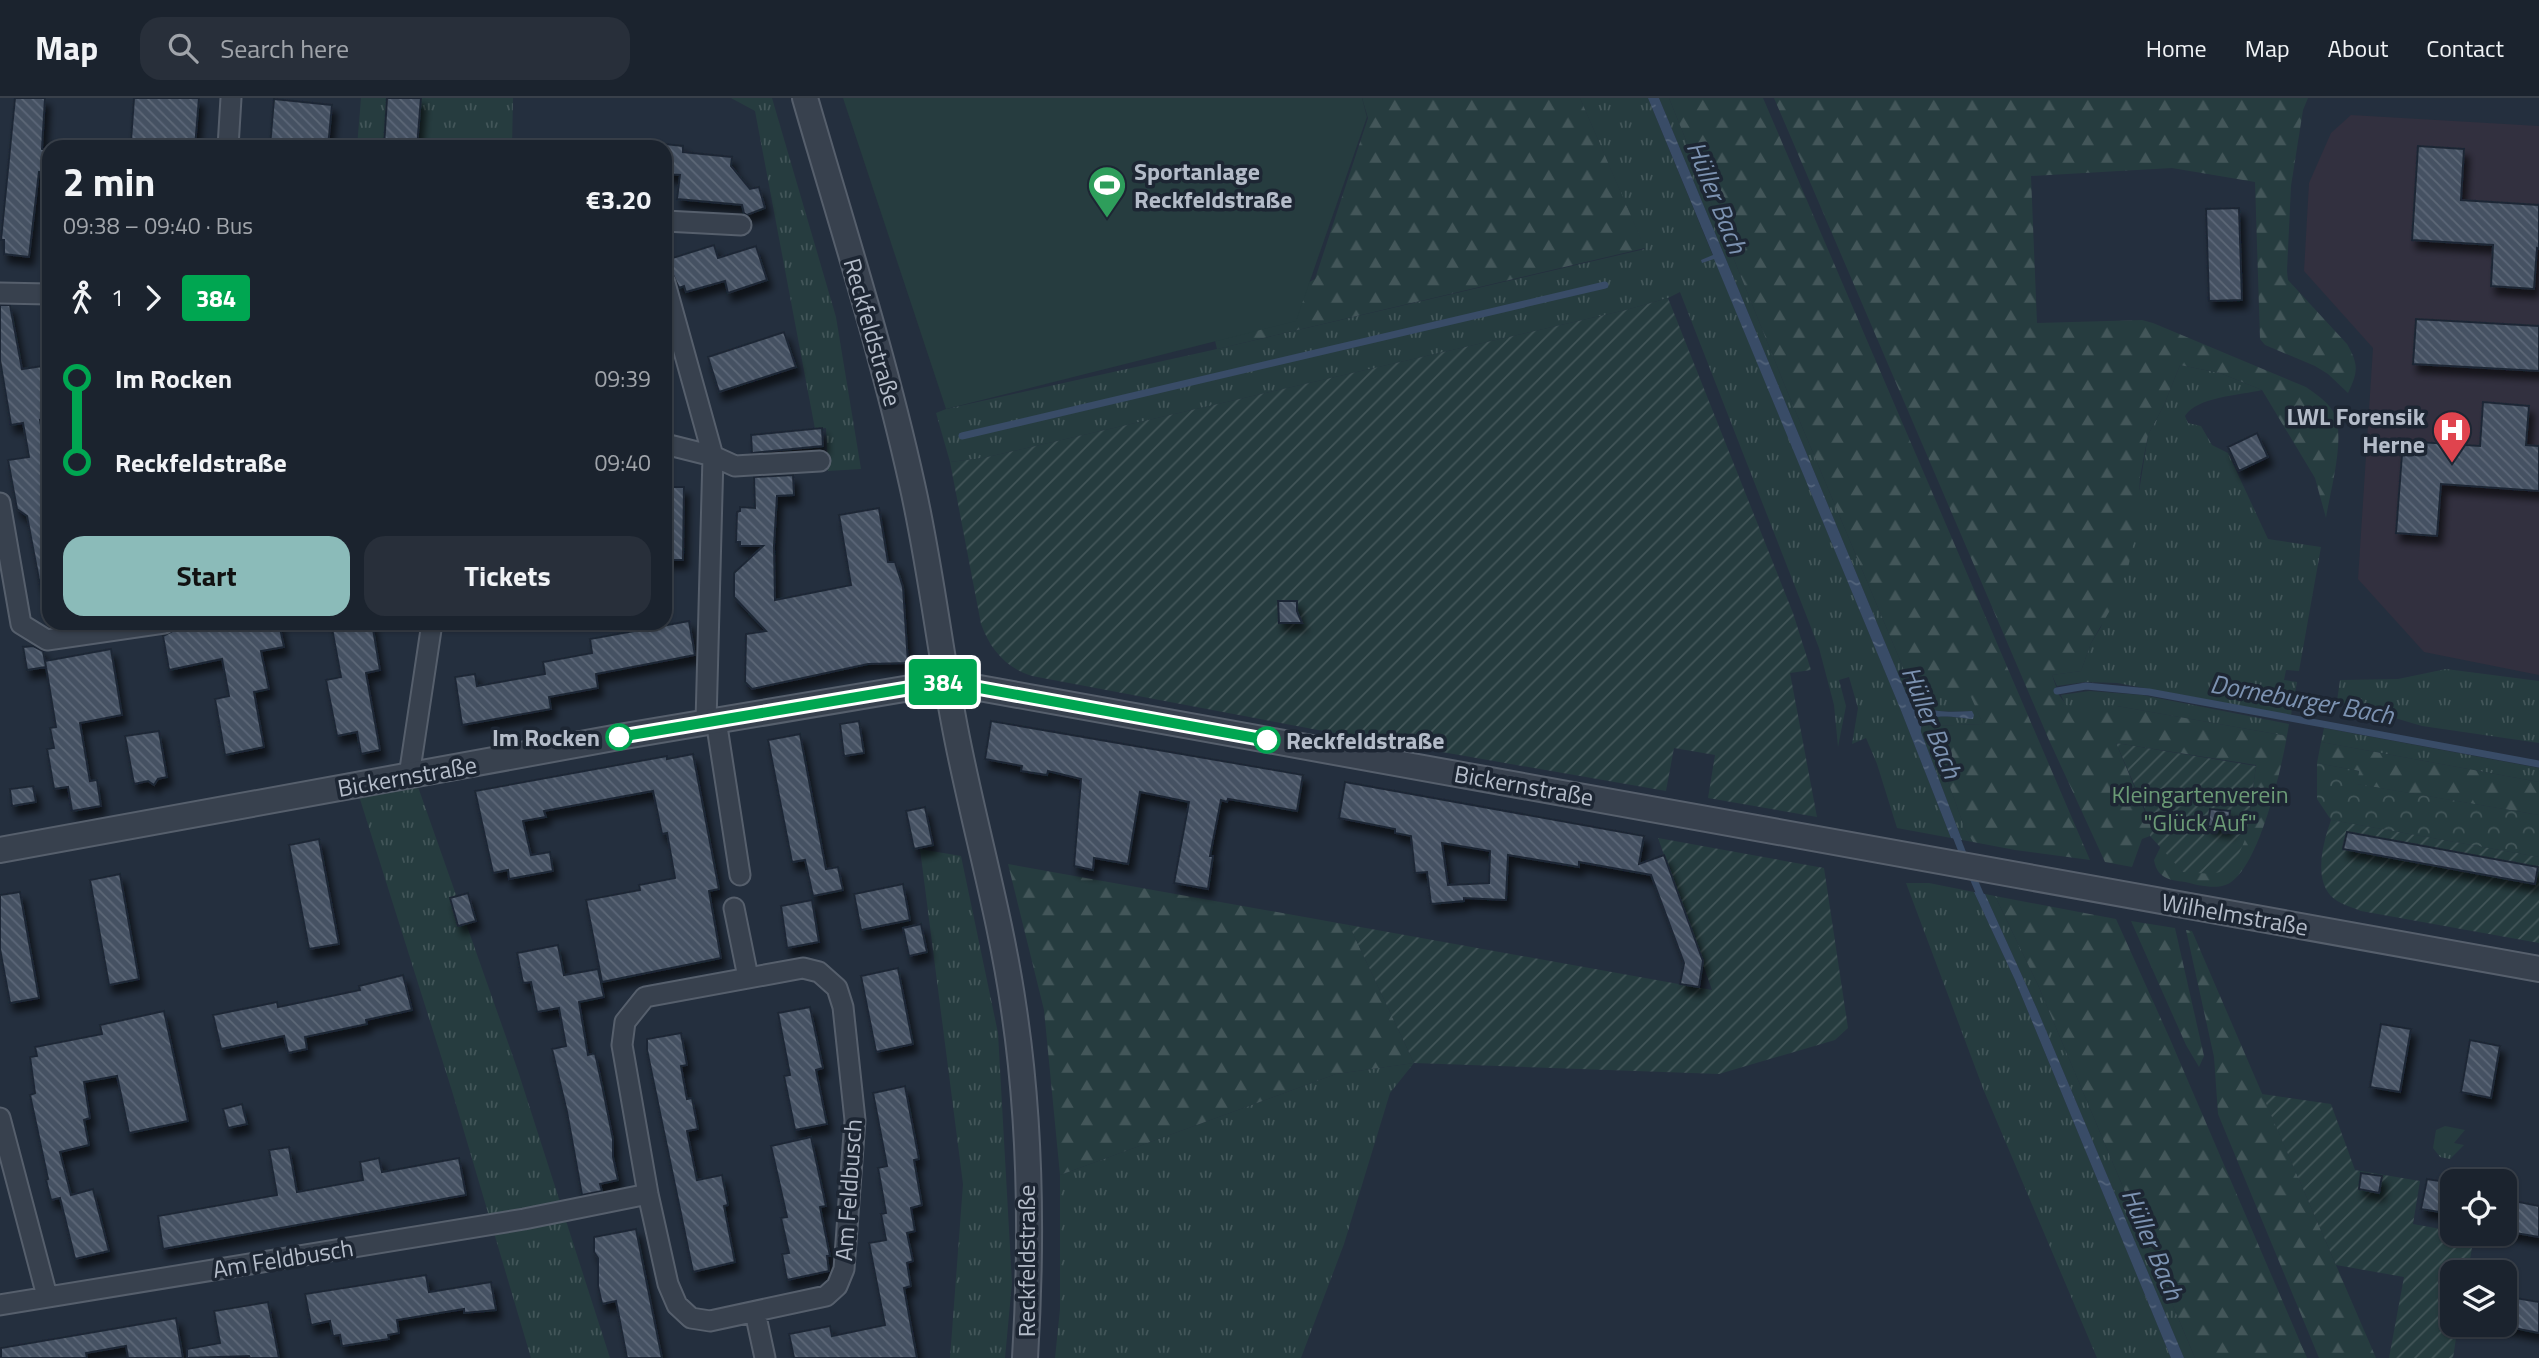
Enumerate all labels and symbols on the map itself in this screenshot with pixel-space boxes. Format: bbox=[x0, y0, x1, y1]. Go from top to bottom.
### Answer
water label: Hüller Bach bbox=[1677, 135, 1758, 260]
place label: Sportanlage Reckfeldstraße bbox=[1134, 153, 1293, 217]
sports icon: Sportanlage Reckfeldstraße bbox=[1086, 164, 1128, 219]
street label: Reckfeldstraße bbox=[835, 254, 911, 410]
place label: LWL Forensik Herne bbox=[2286, 398, 2426, 462]
hospital icon: LWL Forensik Herne bbox=[2431, 409, 2473, 464]
line badge: 384 bbox=[903, 659, 983, 705]
water label: Hüller Bach bbox=[1892, 660, 1973, 785]
water label: Dorneburger Bach bbox=[2207, 664, 2398, 734]
place label: Im Rocken bbox=[492, 719, 600, 755]
place label: Reckfeldstraße bbox=[1286, 722, 1445, 758]
marker: Im Rocken bbox=[606, 724, 632, 750]
marker: Reckfeldstraße bbox=[1254, 727, 1280, 753]
street label: Bickernstraße bbox=[335, 746, 479, 806]
street label: Bickernstraße bbox=[1452, 755, 1596, 815]
park label: Kleingartenverein "Glück Auf" bbox=[2111, 776, 2289, 840]
street label: Wilhelmstraße bbox=[2159, 883, 2311, 945]
street label: Am Feldbusch bbox=[825, 1118, 871, 1262]
water label: Hüller Bach bbox=[2112, 1182, 2194, 1307]
street label: Reckfeldstraße bbox=[1008, 1185, 1044, 1337]
street label: Am Feldbusch bbox=[210, 1229, 356, 1287]

